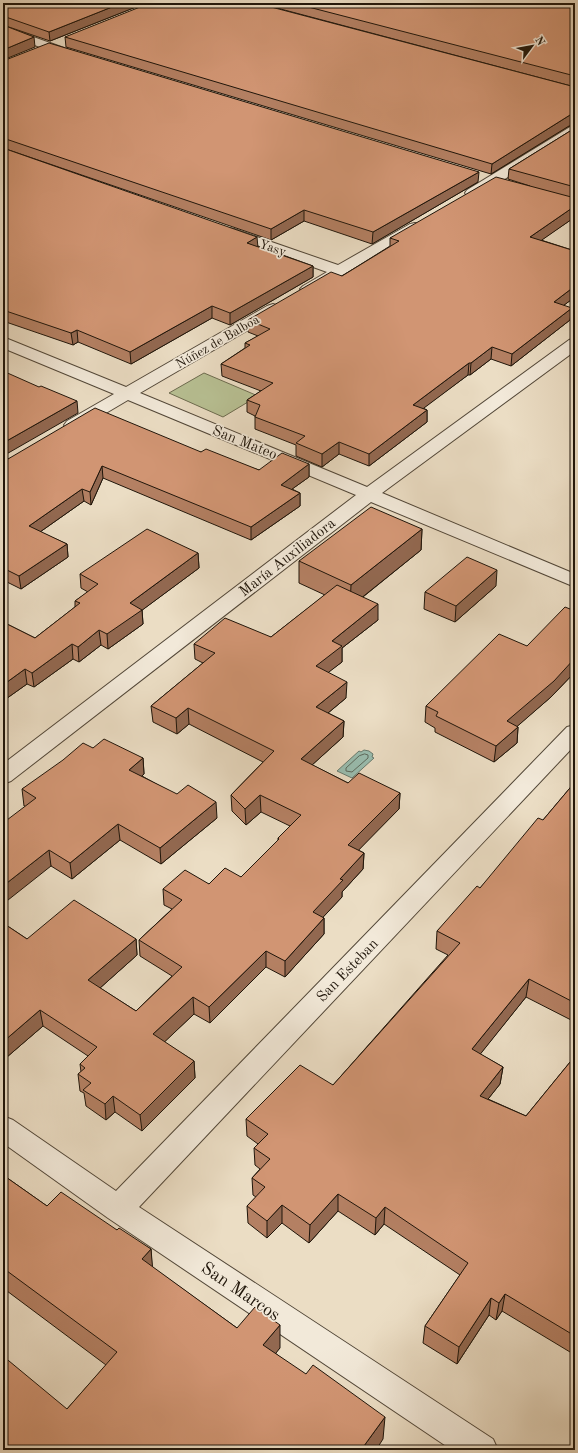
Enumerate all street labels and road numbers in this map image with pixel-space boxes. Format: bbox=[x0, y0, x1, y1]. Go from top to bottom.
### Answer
street label: Yasy bbox=[257, 238, 288, 259]
street label: Núñez de Balboa bbox=[174, 313, 262, 371]
street label: San Mateo bbox=[210, 424, 279, 463]
street label: María Auxiliadora bbox=[237, 516, 339, 600]
street label: San Esteban bbox=[314, 937, 382, 1005]
street label: San Marcos bbox=[198, 1259, 283, 1325]

